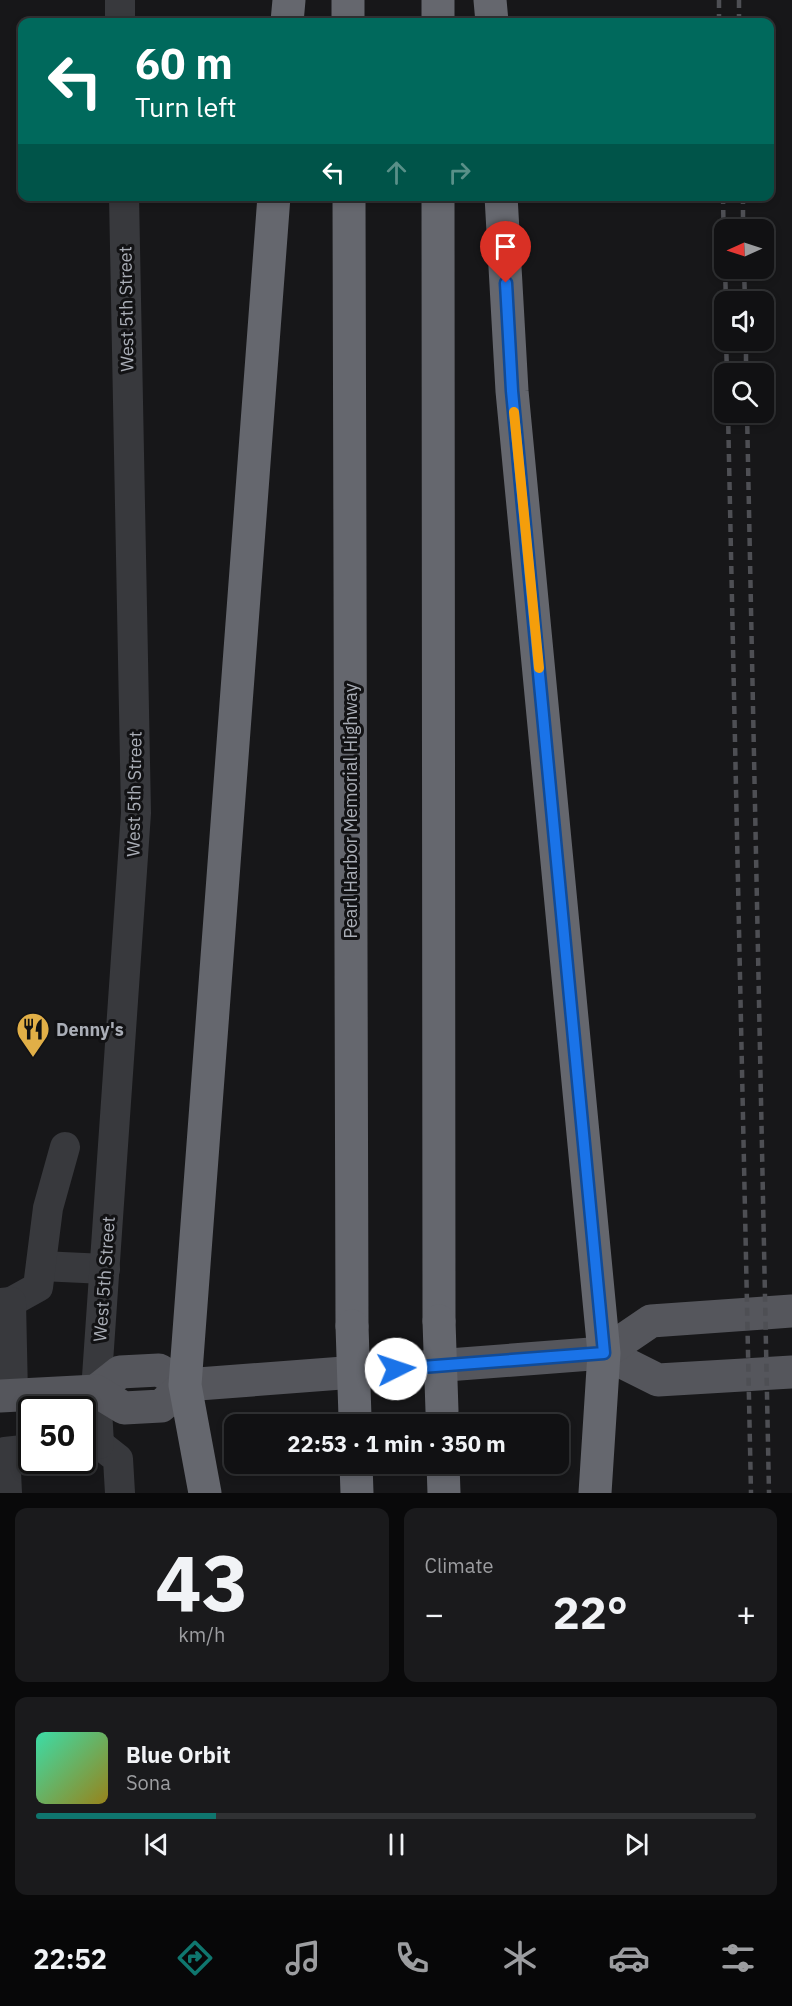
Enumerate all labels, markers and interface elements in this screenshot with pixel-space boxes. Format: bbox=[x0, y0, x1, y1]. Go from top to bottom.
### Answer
text: 60 m bbox=[135, 36, 233, 91]
icon: left bbox=[36, 42, 114, 120]
text: Turn left bbox=[135, 89, 236, 124]
icon: left bbox=[317, 156, 350, 189]
icon: ahead bbox=[380, 156, 413, 189]
icon: right bbox=[443, 156, 476, 189]
north arrow bbox=[714, 219, 774, 279]
map controls bbox=[714, 219, 774, 423]
pin bbox=[480, 221, 531, 283]
icon: arrive bbox=[489, 230, 522, 263]
street label: West 5th Street bbox=[113, 246, 139, 372]
button: sound bbox=[714, 291, 774, 351]
button: search bbox=[714, 363, 774, 423]
street label: Pearl Harbor Memorial Highway bbox=[339, 683, 362, 939]
street label: West 5th Street bbox=[121, 731, 147, 857]
restaurant icon: Denny's bbox=[15, 1011, 51, 1058]
place label: Denny's bbox=[56, 1018, 124, 1041]
street label: West 5th Street bbox=[88, 1215, 120, 1343]
position arrow bbox=[364, 1337, 428, 1401]
speed limit sign: 50 bbox=[18, 1396, 96, 1474]
text: 22:53 · 1 min · 350 m bbox=[287, 1429, 506, 1458]
text: 43 bbox=[155, 1531, 249, 1632]
text: Climate bbox=[425, 1552, 493, 1579]
text: 22° bbox=[553, 1583, 628, 1641]
text: − bbox=[425, 1592, 444, 1635]
text: + bbox=[736, 1592, 756, 1635]
text: km/h bbox=[178, 1621, 225, 1648]
text: Blue Orbit bbox=[126, 1740, 231, 1769]
text: Sona bbox=[126, 1769, 171, 1796]
icon: previous bbox=[140, 1828, 173, 1861]
icon: pause bbox=[380, 1828, 413, 1861]
icon: next bbox=[620, 1828, 653, 1861]
icon: directions bbox=[174, 1937, 216, 1979]
icon: music bbox=[282, 1937, 324, 1979]
icon: phone bbox=[391, 1937, 433, 1979]
icon: climate bbox=[499, 1937, 541, 1979]
icon: car bbox=[608, 1937, 650, 1979]
icon: filters bbox=[717, 1937, 759, 1979]
text: 22:52 bbox=[33, 1941, 107, 1976]

